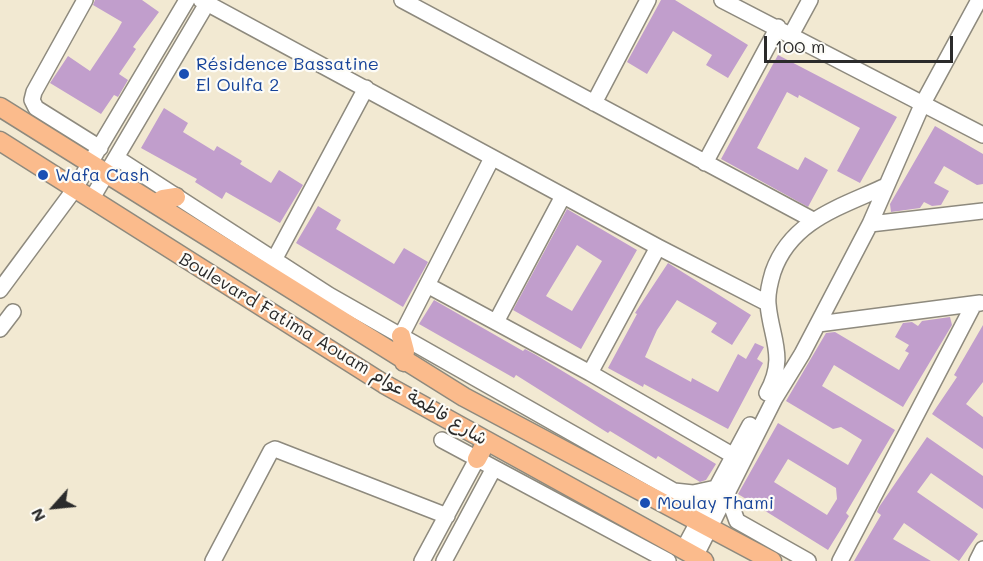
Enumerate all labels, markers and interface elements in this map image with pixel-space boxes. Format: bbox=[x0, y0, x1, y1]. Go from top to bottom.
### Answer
scale bar bbox=[767, 24, 956, 62]
text: 100 m bbox=[775, 34, 825, 58]
place label: Résidence Bassatine El Oulfa 2 bbox=[196, 53, 379, 96]
marker: Résidence Bassatine El Oulfa 2 bbox=[177, 67, 191, 81]
place label: Wafa Cash bbox=[55, 164, 149, 186]
marker: Wafa Cash bbox=[36, 168, 50, 182]
street label: Boulevard Fatima Aouam شارع فاطمة عوام bbox=[175, 248, 491, 450]
north arrow bbox=[24, 477, 84, 537]
place label: Moulay Thami bbox=[657, 492, 774, 514]
marker: Moulay Thami bbox=[638, 496, 652, 510]
text: N bbox=[25, 505, 50, 526]

